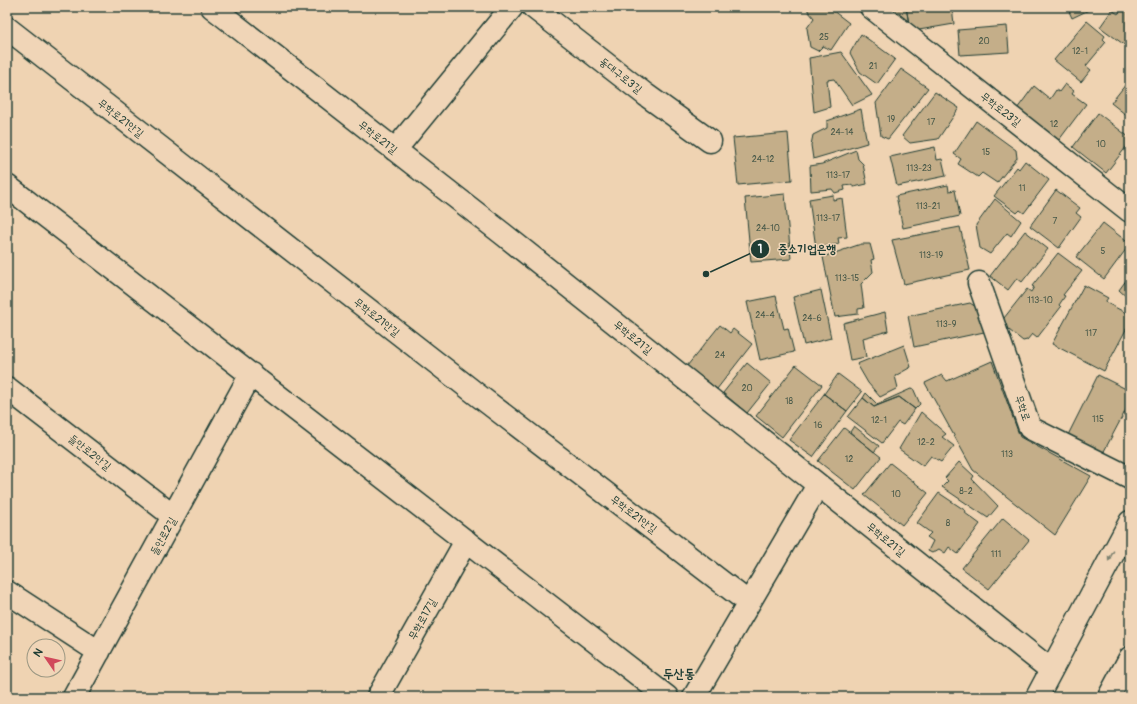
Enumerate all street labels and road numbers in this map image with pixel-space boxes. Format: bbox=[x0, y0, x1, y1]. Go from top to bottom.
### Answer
street label: 동대구로3길 bbox=[597, 55, 645, 96]
street label: 무학로23길 bbox=[978, 90, 1023, 129]
street label: 무학로21안길 bbox=[95, 96, 146, 140]
street label: 무학로21길 bbox=[356, 118, 400, 157]
street label: 무학로21안길 bbox=[351, 295, 402, 339]
street label: 무학로21길 bbox=[611, 318, 655, 357]
street label: 무학로 bbox=[1012, 393, 1033, 423]
street label: 들안로2안길 bbox=[66, 432, 114, 473]
street label: 무학로21안길 bbox=[608, 493, 660, 536]
street label: 들안로2길 bbox=[148, 515, 179, 558]
street label: 무학로21길 bbox=[864, 520, 908, 559]
street label: 무학로17길 bbox=[406, 596, 439, 642]

